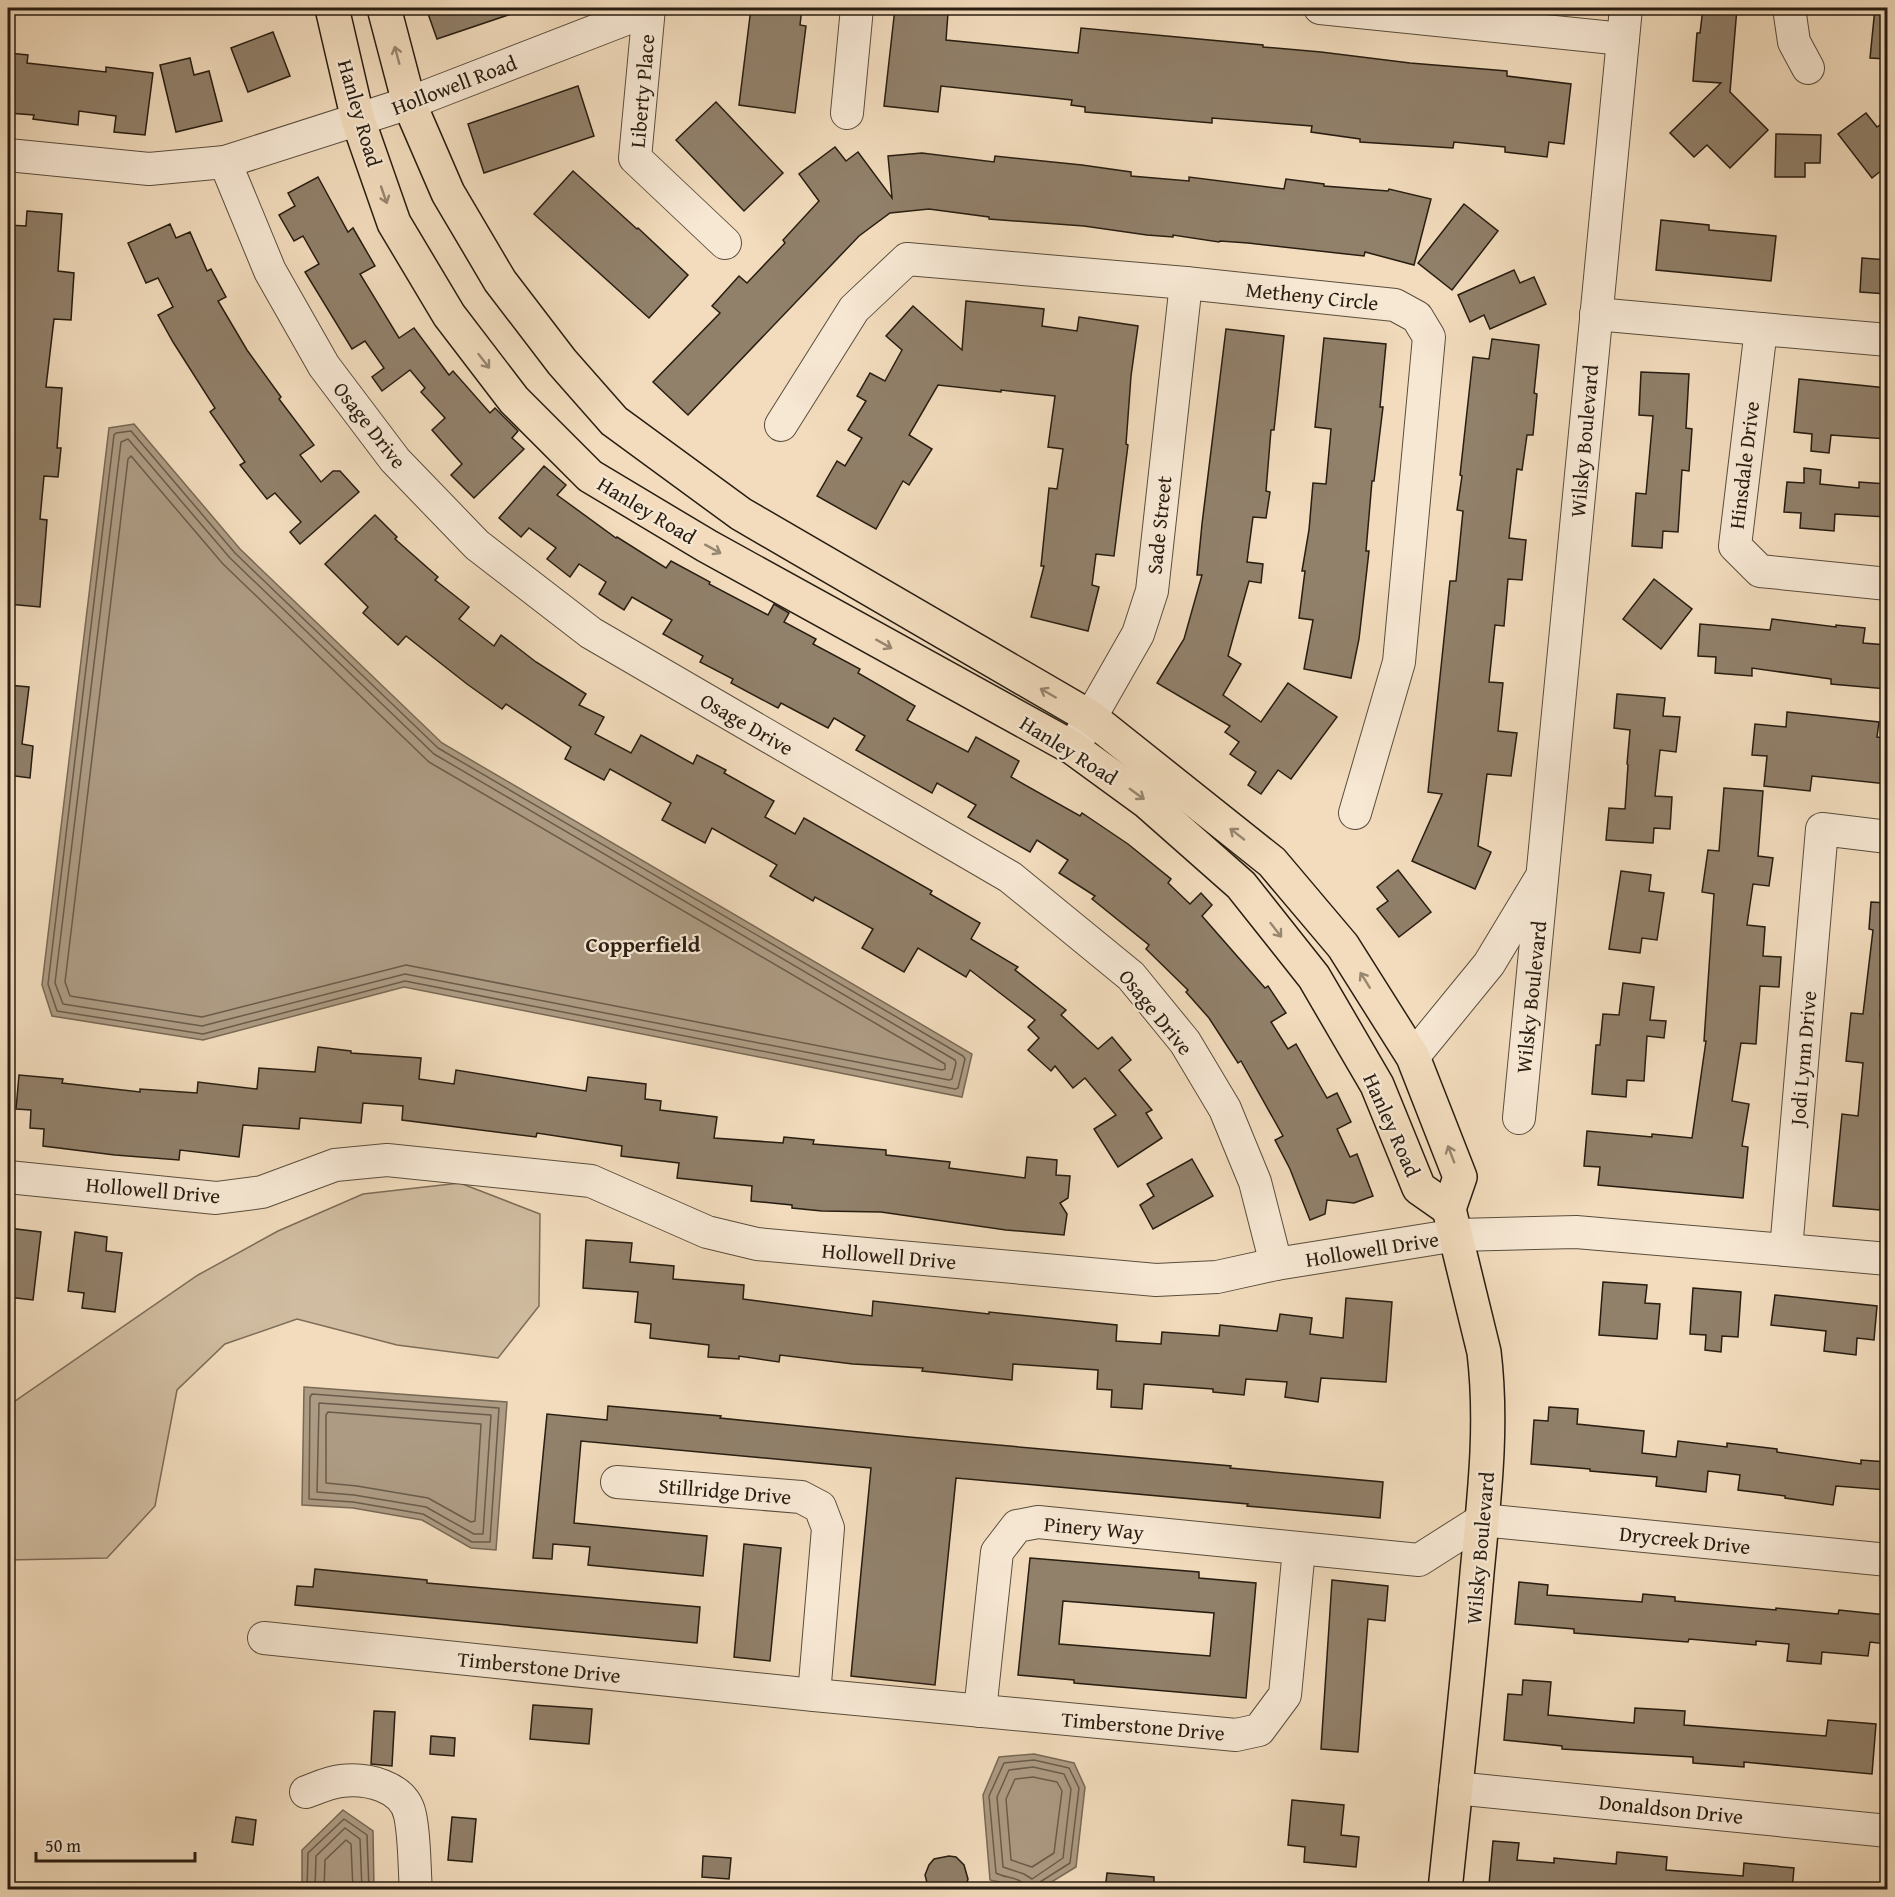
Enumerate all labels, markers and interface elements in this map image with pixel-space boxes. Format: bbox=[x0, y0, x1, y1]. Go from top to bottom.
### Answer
street label: Liberty Place bbox=[622, 33, 662, 149]
one-way arrow bbox=[390, 46, 402, 65]
street label: Hollowell Road bbox=[387, 47, 522, 123]
street label: Hanley Road bbox=[330, 56, 390, 171]
one-way arrow bbox=[380, 185, 391, 204]
street label: Metheny Circle bbox=[1244, 274, 1380, 318]
one-way arrow bbox=[478, 353, 491, 369]
street label: Wilsky Boulevard bbox=[1562, 363, 1606, 519]
street label: Osage Drive bbox=[326, 375, 414, 475]
street label: Hinsdale Drive bbox=[1721, 399, 1767, 531]
street label: Hanley Road bbox=[592, 468, 703, 552]
street label: Sade Street bbox=[1138, 474, 1180, 576]
one-way arrow bbox=[704, 544, 722, 555]
one-way arrow bbox=[875, 638, 892, 650]
street label: Osage Drive bbox=[695, 685, 800, 763]
one-way arrow bbox=[1040, 687, 1057, 699]
street label: Hanley Road bbox=[1014, 708, 1125, 793]
one-way arrow bbox=[1129, 788, 1145, 800]
one-way arrow bbox=[1230, 828, 1246, 841]
street label: Wilsky Boulevard bbox=[1508, 918, 1554, 1075]
one-way arrow bbox=[1270, 922, 1283, 938]
district label: Copperfield bbox=[586, 928, 701, 960]
street label: Osage Drive bbox=[1112, 962, 1201, 1062]
one-way arrow bbox=[1359, 972, 1371, 989]
street label: Jodi Lynn Drive bbox=[1781, 989, 1824, 1130]
street label: Hanley Road bbox=[1355, 1068, 1429, 1182]
one-way arrow bbox=[1445, 1145, 1456, 1164]
street label: Hollowell Drive bbox=[85, 1169, 222, 1211]
street label: Hollowell Drive bbox=[1303, 1223, 1441, 1275]
street label: Hollowell Drive bbox=[821, 1235, 958, 1277]
street label: Stillridge Drive bbox=[657, 1470, 793, 1512]
street label: Wilsky Boulevard bbox=[1458, 1470, 1502, 1626]
street label: Pinery Way bbox=[1043, 1508, 1146, 1548]
street label: Drycreek Drive bbox=[1618, 1518, 1752, 1562]
street label: Timberstone Drive bbox=[456, 1643, 622, 1691]
street label: Timberstone Drive bbox=[1060, 1703, 1226, 1749]
street label: Donaldson Drive bbox=[1597, 1786, 1745, 1832]
scale bar bbox=[36, 1825, 195, 1863]
text: 50 m bbox=[45, 1832, 81, 1859]

